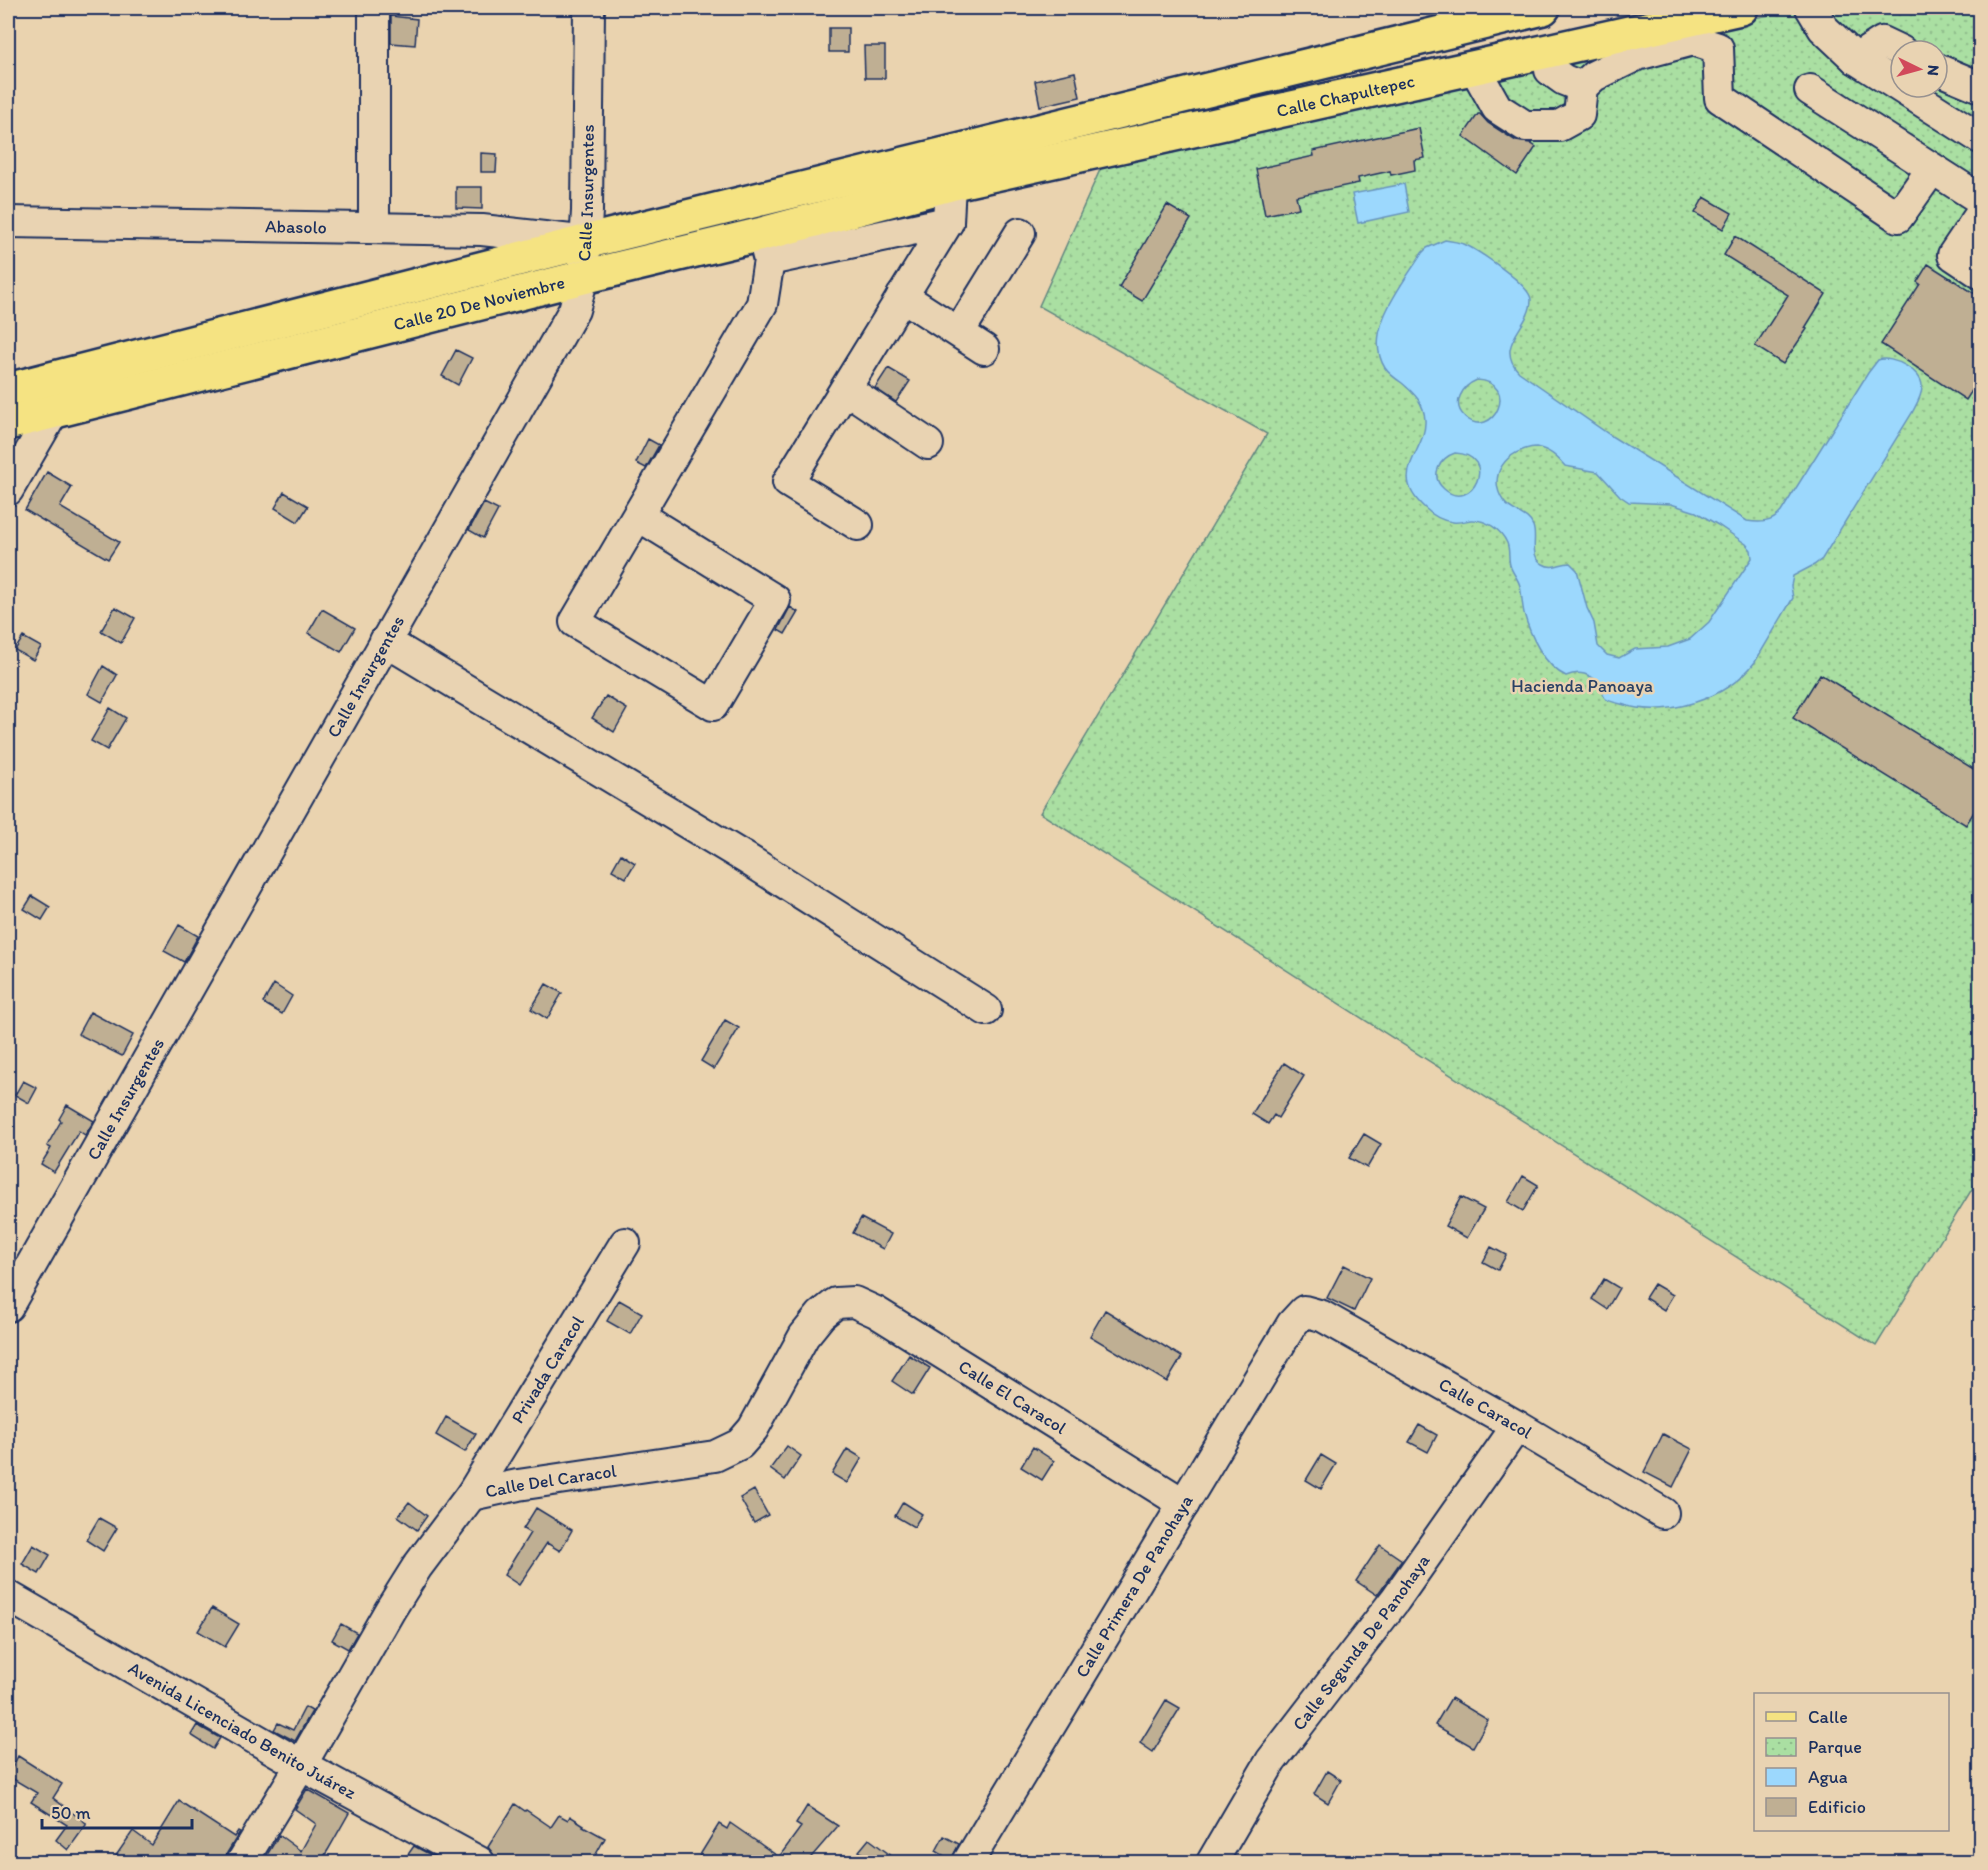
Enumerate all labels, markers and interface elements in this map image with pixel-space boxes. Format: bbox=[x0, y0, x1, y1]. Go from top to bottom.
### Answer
north arrow bbox=[1889, 39, 1949, 99]
text: N bbox=[1924, 64, 1943, 76]
street label: Calle Chapultepec bbox=[1274, 70, 1417, 122]
street label: Calle Insurgentes bbox=[573, 124, 599, 262]
street label: Abasolo bbox=[265, 215, 327, 238]
street label: Calle 20 De Noviembre bbox=[391, 271, 567, 336]
street label: Calle Insurgentes bbox=[322, 612, 409, 742]
park label: Hacienda Panoaya bbox=[1511, 675, 1653, 697]
street label: Calle Insurgentes bbox=[82, 1034, 169, 1164]
street label: Privada Caracol bbox=[506, 1312, 589, 1427]
street label: Calle El Caracol bbox=[954, 1355, 1070, 1439]
street label: Calle Caracol bbox=[1435, 1373, 1536, 1443]
street label: Calle Del Caracol bbox=[483, 1460, 618, 1503]
street label: Calle Primera De Panohaya bbox=[1071, 1490, 1198, 1682]
street label: Calle Segunda De Panohaya bbox=[1288, 1550, 1435, 1735]
street label: Avenida Licenciado Benito Juárez bbox=[125, 1657, 360, 1804]
legend bbox=[1754, 1693, 1949, 1831]
text: Calle bbox=[1808, 1706, 1848, 1728]
text: Parque bbox=[1808, 1736, 1862, 1758]
text: Agua bbox=[1808, 1766, 1848, 1788]
scale bar bbox=[42, 1792, 192, 1830]
text: Edificio bbox=[1808, 1796, 1866, 1818]
text: 50 m bbox=[51, 1802, 91, 1824]

